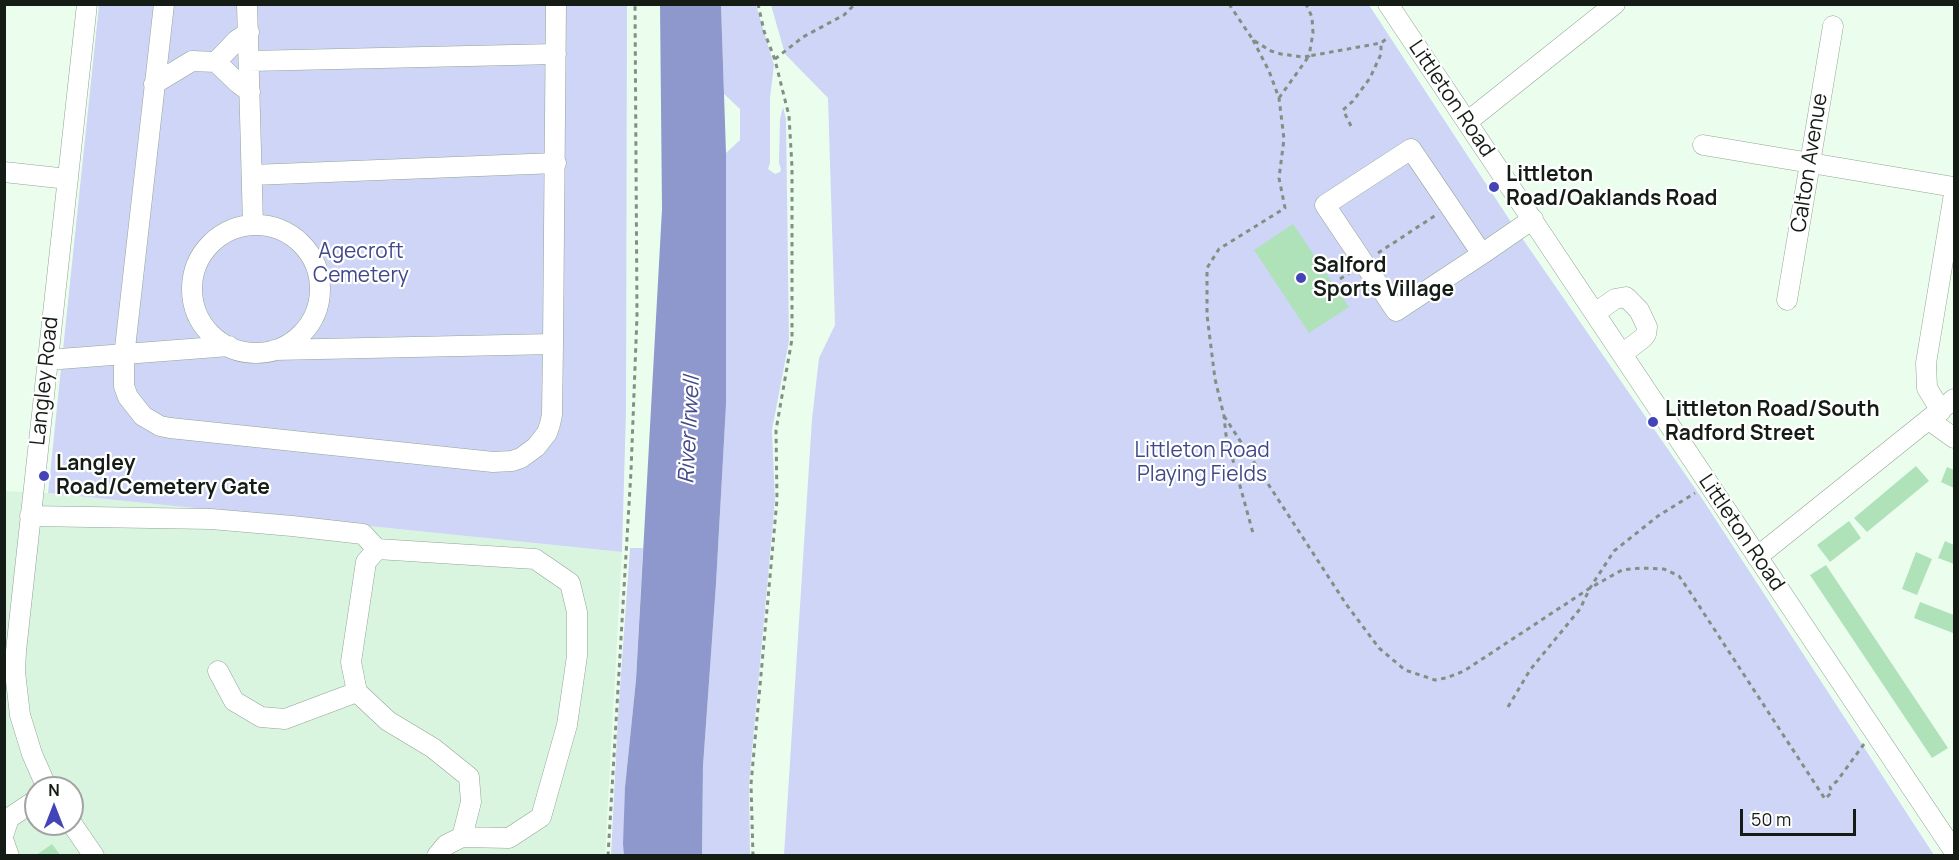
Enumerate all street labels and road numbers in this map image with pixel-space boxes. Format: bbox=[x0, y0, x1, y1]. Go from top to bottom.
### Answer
street label: Littleton Road bbox=[1403, 36, 1499, 162]
street label: Calton Avenue bbox=[1787, 92, 1833, 234]
street label: Langley Road bbox=[26, 315, 64, 447]
street label: Littleton Road bbox=[1693, 470, 1789, 596]

